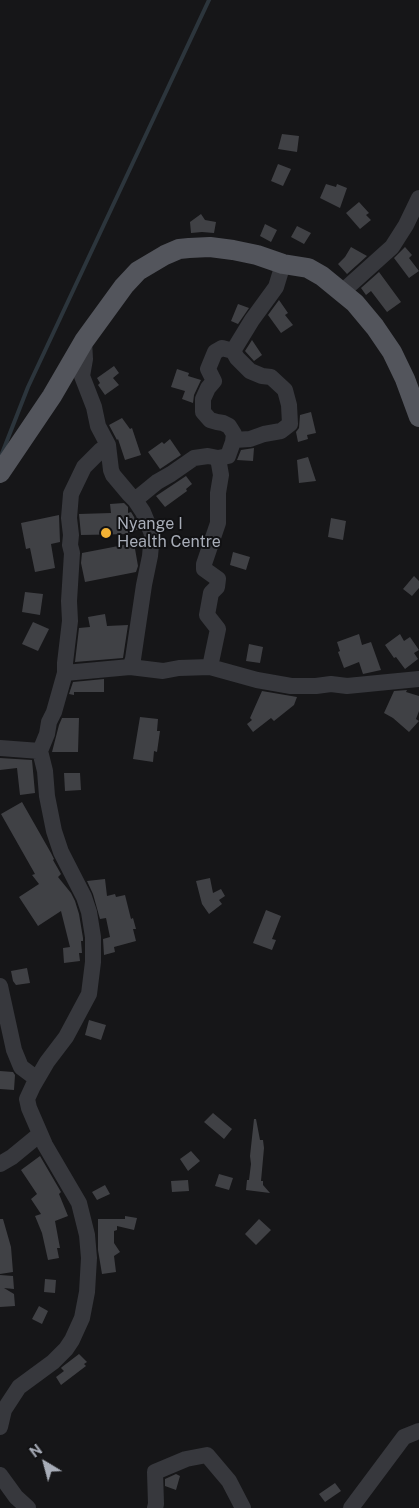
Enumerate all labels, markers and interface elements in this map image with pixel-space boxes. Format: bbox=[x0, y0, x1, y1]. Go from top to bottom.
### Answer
place label: Nyange I Health Centre bbox=[117, 514, 221, 552]
marker: Nyange I Health Centre bbox=[99, 526, 113, 540]
north arrow bbox=[20, 1438, 70, 1488]
text: N bbox=[27, 1441, 45, 1461]

